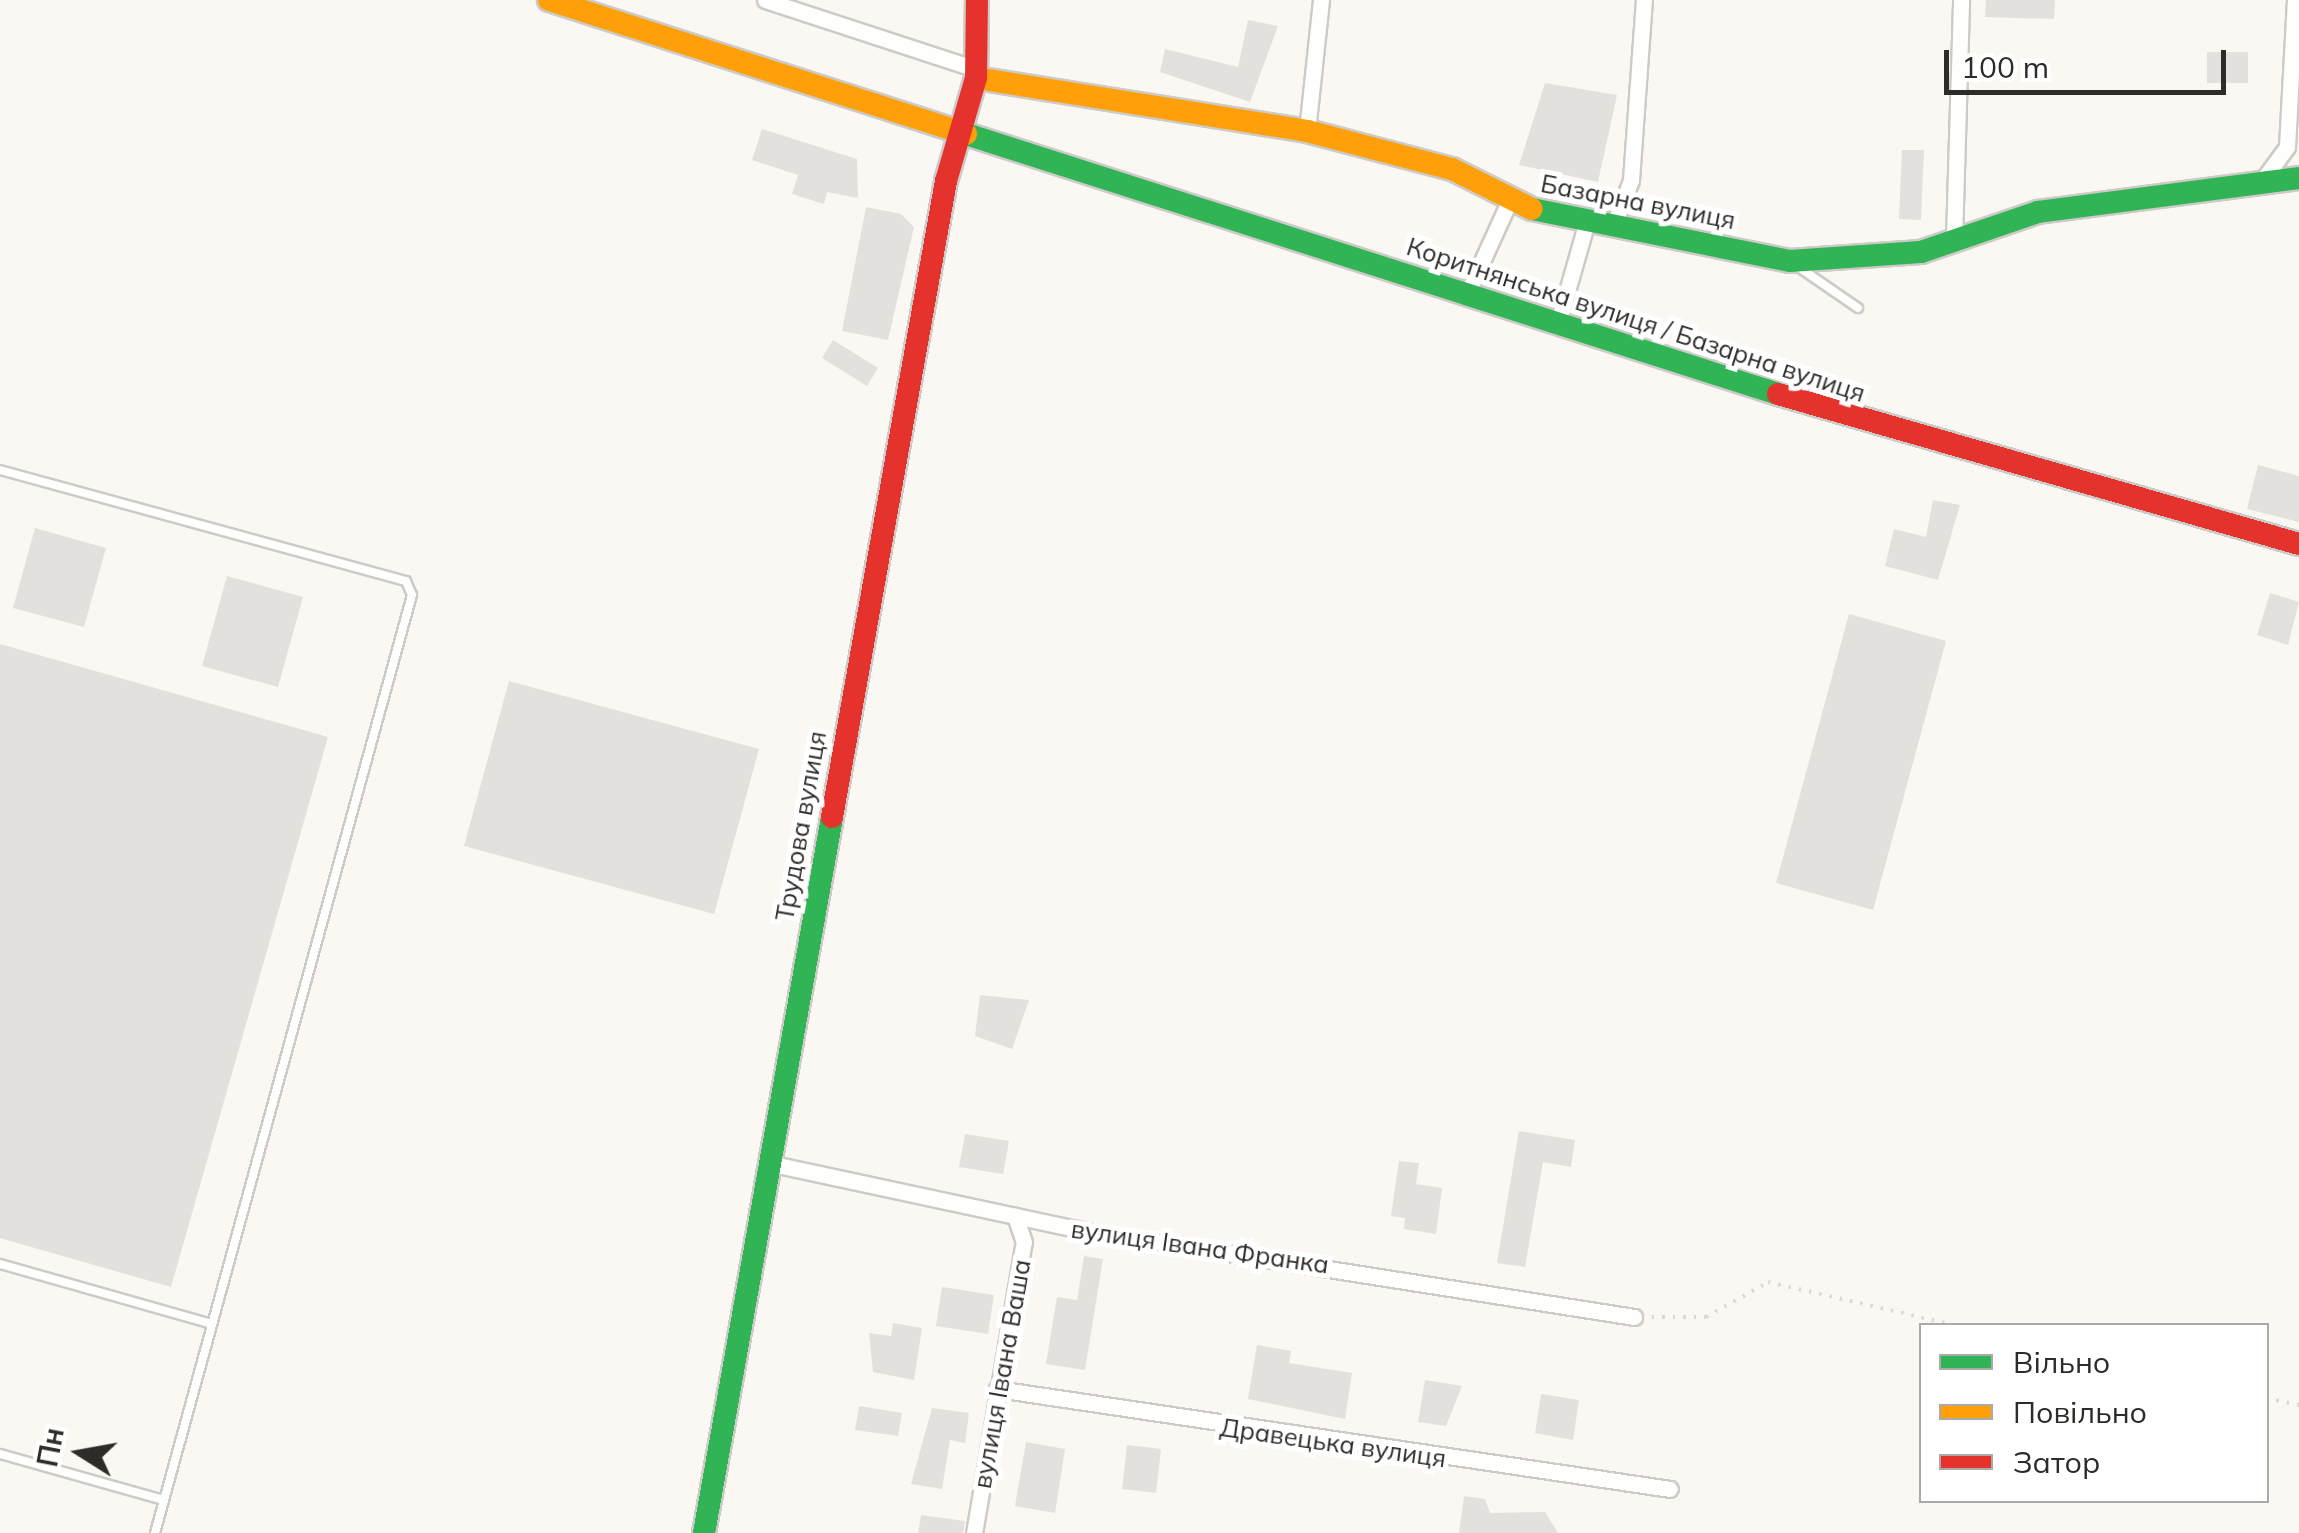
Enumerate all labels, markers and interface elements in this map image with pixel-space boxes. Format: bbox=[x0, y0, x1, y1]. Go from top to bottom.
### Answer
scale bar bbox=[1949, 30, 2232, 92]
text: 100 m bbox=[1961, 48, 2049, 86]
street label: Базарна вулиця bbox=[1538, 168, 1738, 236]
street label: Коритнянська вулиця / Базарна вулиця bbox=[1403, 232, 1869, 408]
street label: Трудова вулиця bbox=[770, 729, 832, 923]
street label: вулиця Івана Франка bbox=[1069, 1214, 1331, 1280]
street label: вулиця Івана Ваша bbox=[967, 1257, 1037, 1491]
legend bbox=[1919, 1323, 2269, 1503]
text: Вільно bbox=[2013, 1343, 2110, 1381]
text: Повільно bbox=[2013, 1393, 2147, 1431]
north arrow bbox=[30, 1403, 130, 1503]
street label: Дравецька вулиця bbox=[1218, 1412, 1448, 1474]
text: Пн bbox=[29, 1425, 71, 1470]
text: Затор bbox=[2013, 1443, 2100, 1481]

